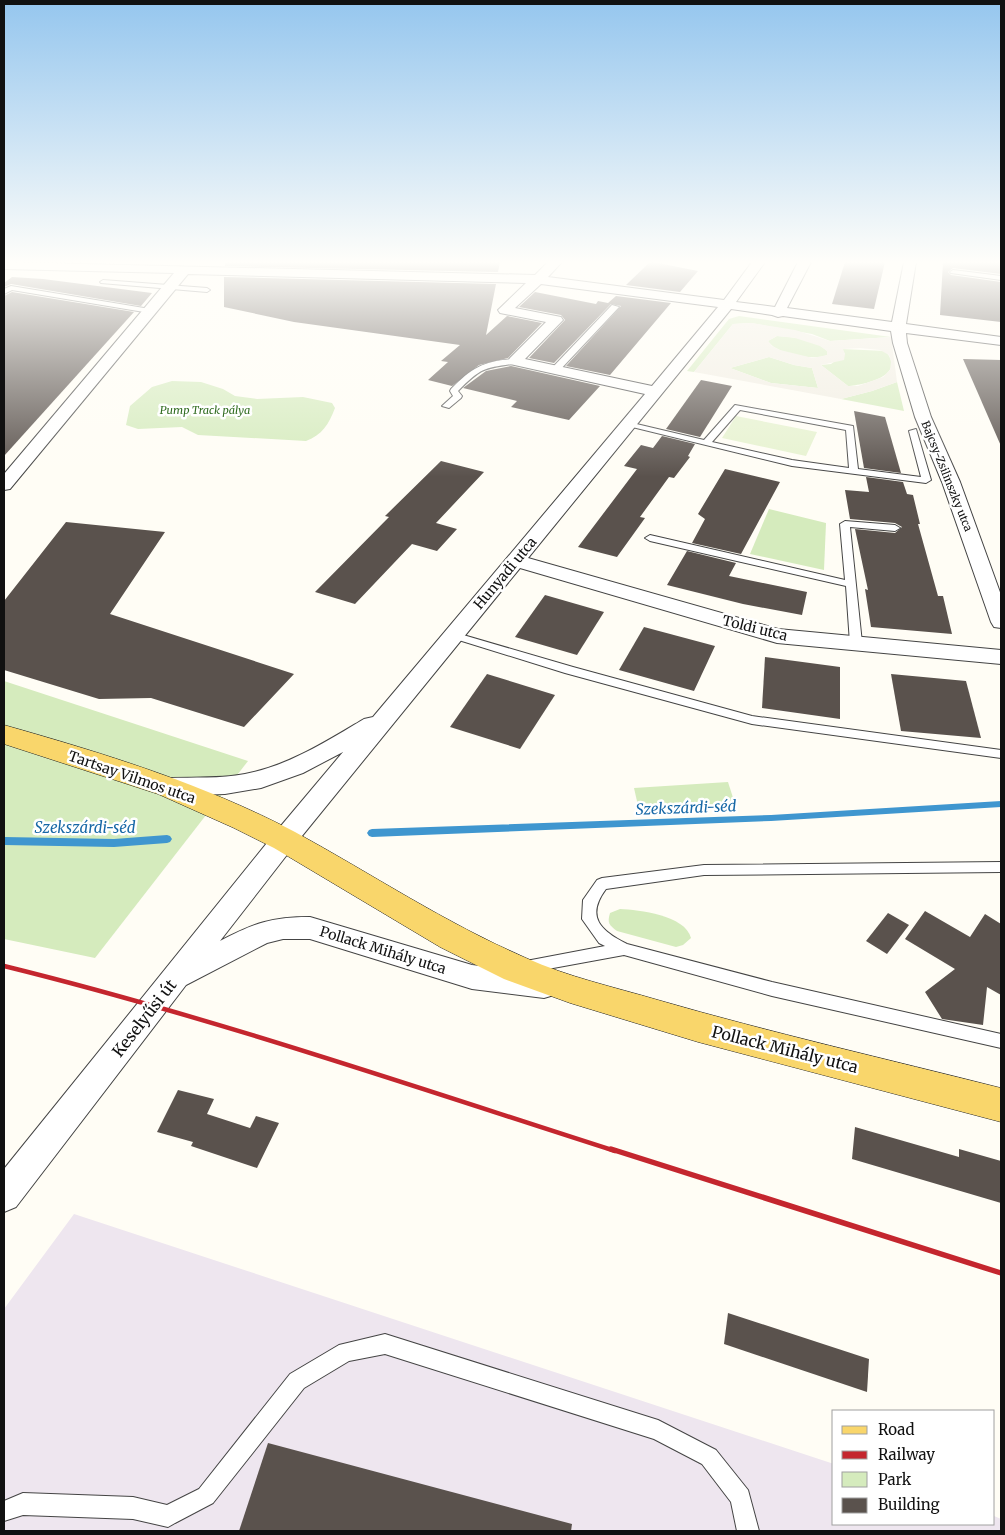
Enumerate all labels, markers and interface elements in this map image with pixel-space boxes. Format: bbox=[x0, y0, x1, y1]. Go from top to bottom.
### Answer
park label: Pump Track pálya bbox=[160, 403, 250, 417]
street label: Bajcsy-Zsilinszky utca bbox=[918, 419, 976, 533]
street label: Hunyadi utca bbox=[470, 533, 541, 613]
street label: Toldi utca bbox=[721, 611, 790, 645]
street label: Tartsay Vilmos utca bbox=[66, 747, 198, 807]
water label: Szekszárdi-séd bbox=[635, 796, 737, 819]
water label: Szekszárdi-séd bbox=[35, 818, 136, 837]
street label: Pollack Mihály utca bbox=[318, 922, 449, 978]
street label: Keselyűsi út bbox=[108, 975, 181, 1061]
street label: Pollack Mihály utca bbox=[710, 1021, 861, 1077]
legend bbox=[832, 1410, 995, 1525]
text: Road bbox=[878, 1420, 914, 1439]
text: Railway bbox=[878, 1445, 935, 1464]
text: Park bbox=[878, 1470, 912, 1489]
text: Building bbox=[878, 1495, 940, 1514]

